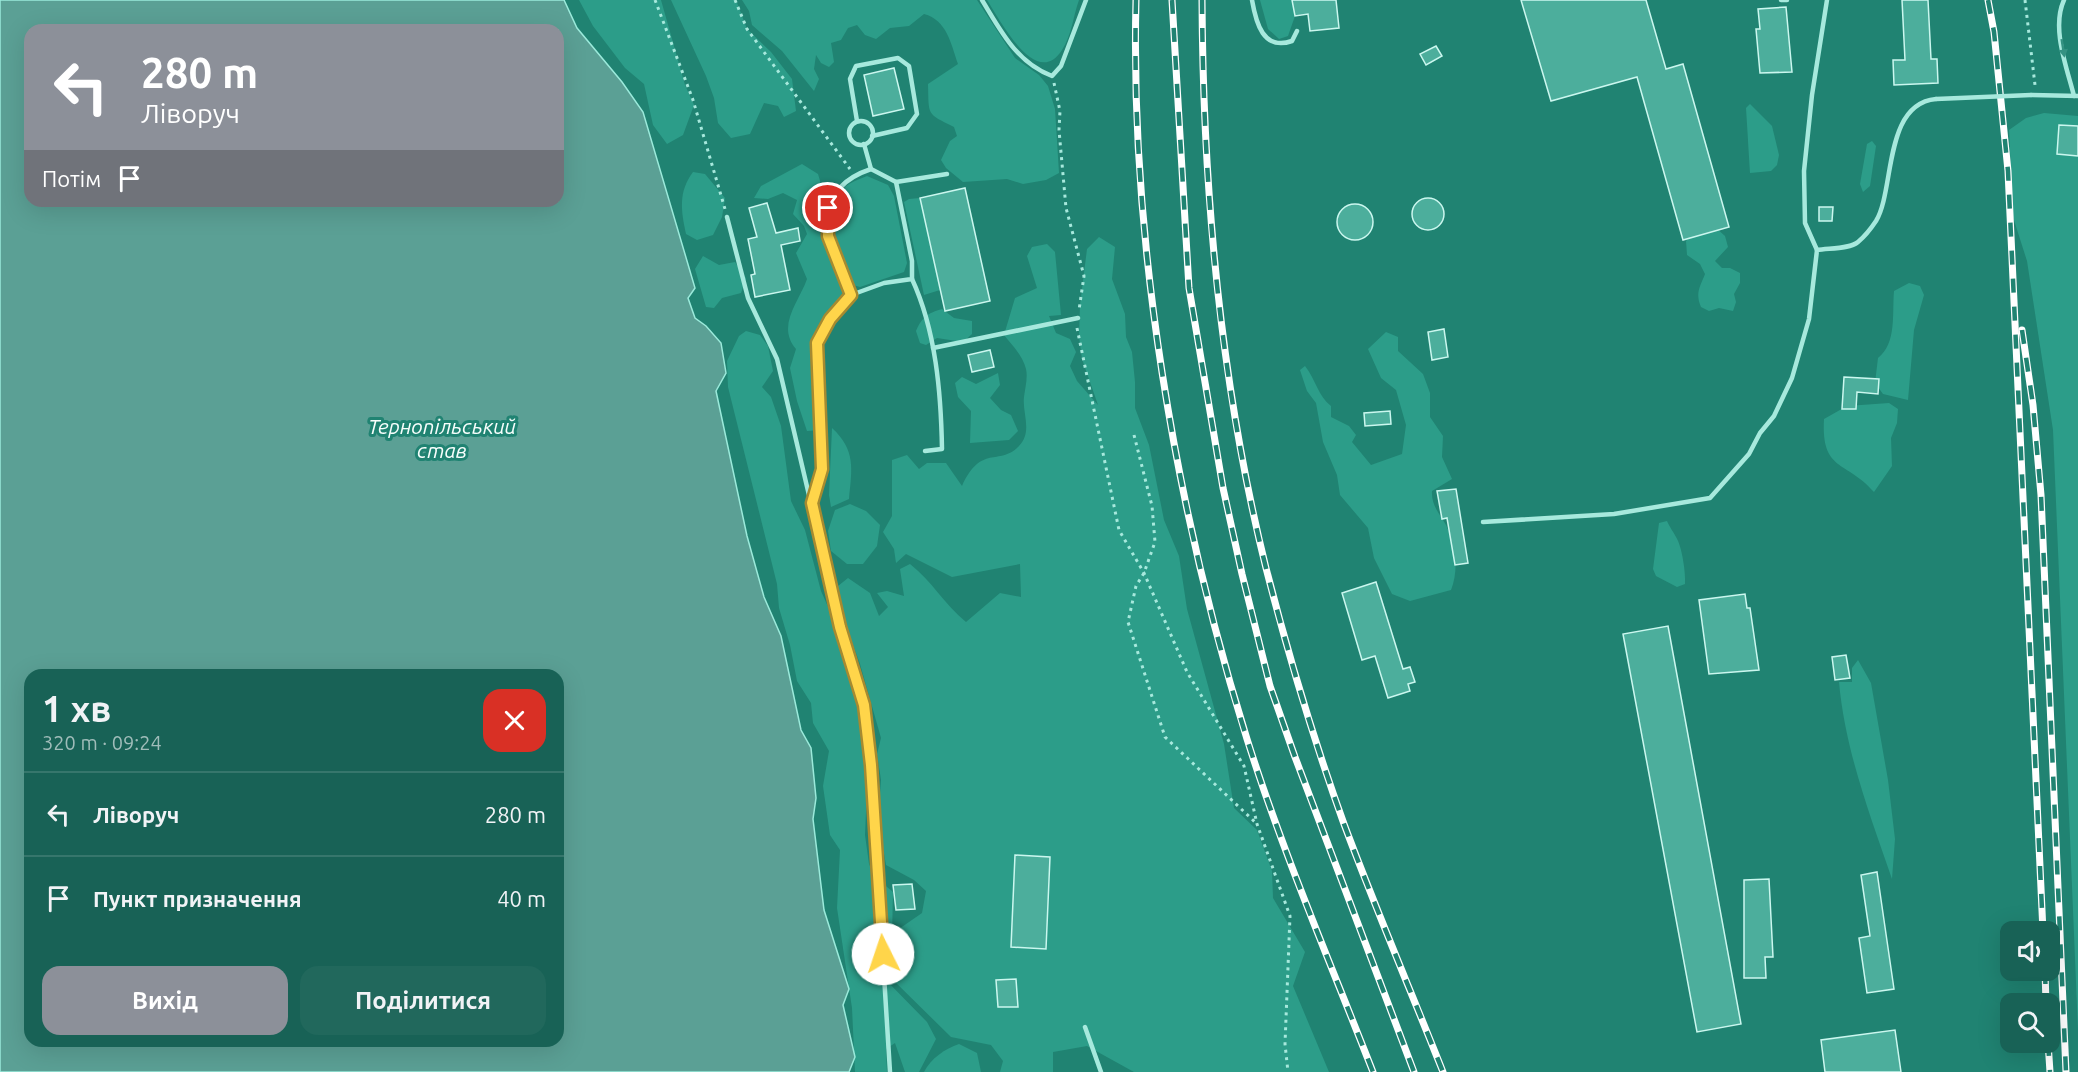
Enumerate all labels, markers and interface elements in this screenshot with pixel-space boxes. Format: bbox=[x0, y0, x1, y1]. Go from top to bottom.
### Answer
one-way arrow bbox=[2059, 39, 2068, 58]
icon: left bbox=[42, 48, 120, 126]
text: 280 m bbox=[141, 49, 258, 96]
text: Ліворуч bbox=[141, 98, 240, 128]
icon: arrive bbox=[113, 162, 146, 195]
text: Потім bbox=[42, 166, 101, 191]
pin bbox=[802, 182, 853, 233]
icon: arrive bbox=[811, 191, 844, 224]
water label: Тернопільський став bbox=[368, 414, 516, 462]
text: 1 хв bbox=[42, 688, 111, 729]
button: close bbox=[483, 689, 546, 752]
text: 320 m · 09:24 bbox=[42, 731, 162, 754]
icon: left bbox=[42, 798, 75, 831]
text: Ліворуч bbox=[93, 802, 179, 827]
text: 280 m bbox=[485, 802, 546, 827]
icon: arrive bbox=[42, 882, 75, 915]
text: Пункт призначення bbox=[93, 886, 302, 911]
text: 40 m bbox=[497, 886, 546, 911]
map controls bbox=[2000, 921, 2060, 1053]
button: sound bbox=[2000, 921, 2060, 981]
position arrow bbox=[851, 922, 915, 986]
button: Вихід bbox=[42, 966, 288, 1035]
button: Поділитися bbox=[300, 966, 546, 1035]
button: search bbox=[2000, 993, 2060, 1053]

